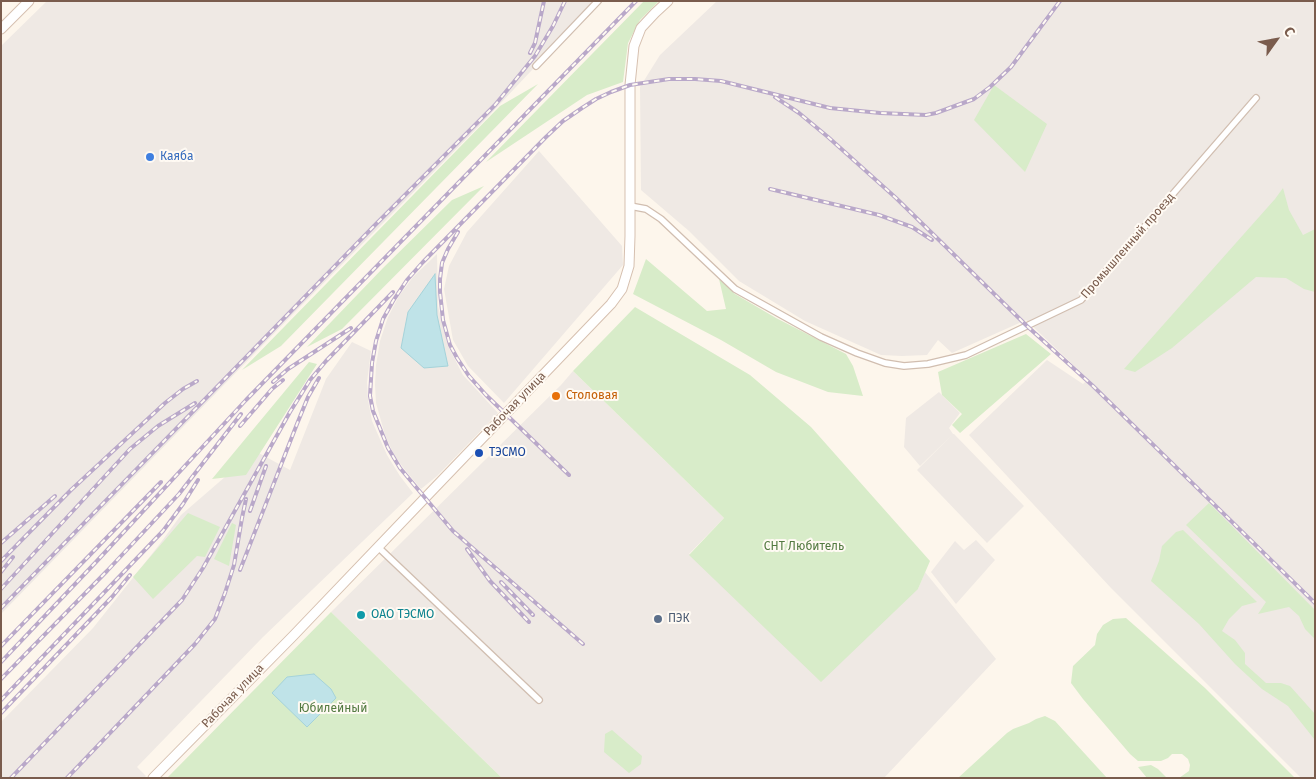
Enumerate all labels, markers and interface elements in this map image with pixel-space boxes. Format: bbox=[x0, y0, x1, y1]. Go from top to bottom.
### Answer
north arrow bbox=[1251, 15, 1301, 65]
text: С bbox=[1280, 24, 1298, 40]
place label: Каяба bbox=[160, 150, 193, 164]
marker: Каяба bbox=[144, 151, 156, 163]
street label: Промышленный проезд bbox=[1078, 190, 1178, 302]
street label: Рабочая улица bbox=[481, 369, 549, 439]
place label: Столовая bbox=[566, 389, 618, 403]
marker: Столовая bbox=[550, 390, 562, 402]
place label: ТЭСМО bbox=[489, 446, 526, 460]
marker: ТЭСМО bbox=[473, 447, 485, 459]
park label: СНТ Любитель bbox=[764, 540, 844, 554]
place label: ОАО ТЭСМО bbox=[371, 608, 434, 622]
marker: ОАО ТЭСМО bbox=[355, 609, 367, 621]
place label: ПЭК bbox=[668, 612, 690, 626]
marker: ПЭК bbox=[652, 613, 664, 625]
street label: Рабочая улица bbox=[199, 661, 267, 731]
park label: Юбилейный bbox=[299, 702, 367, 716]

